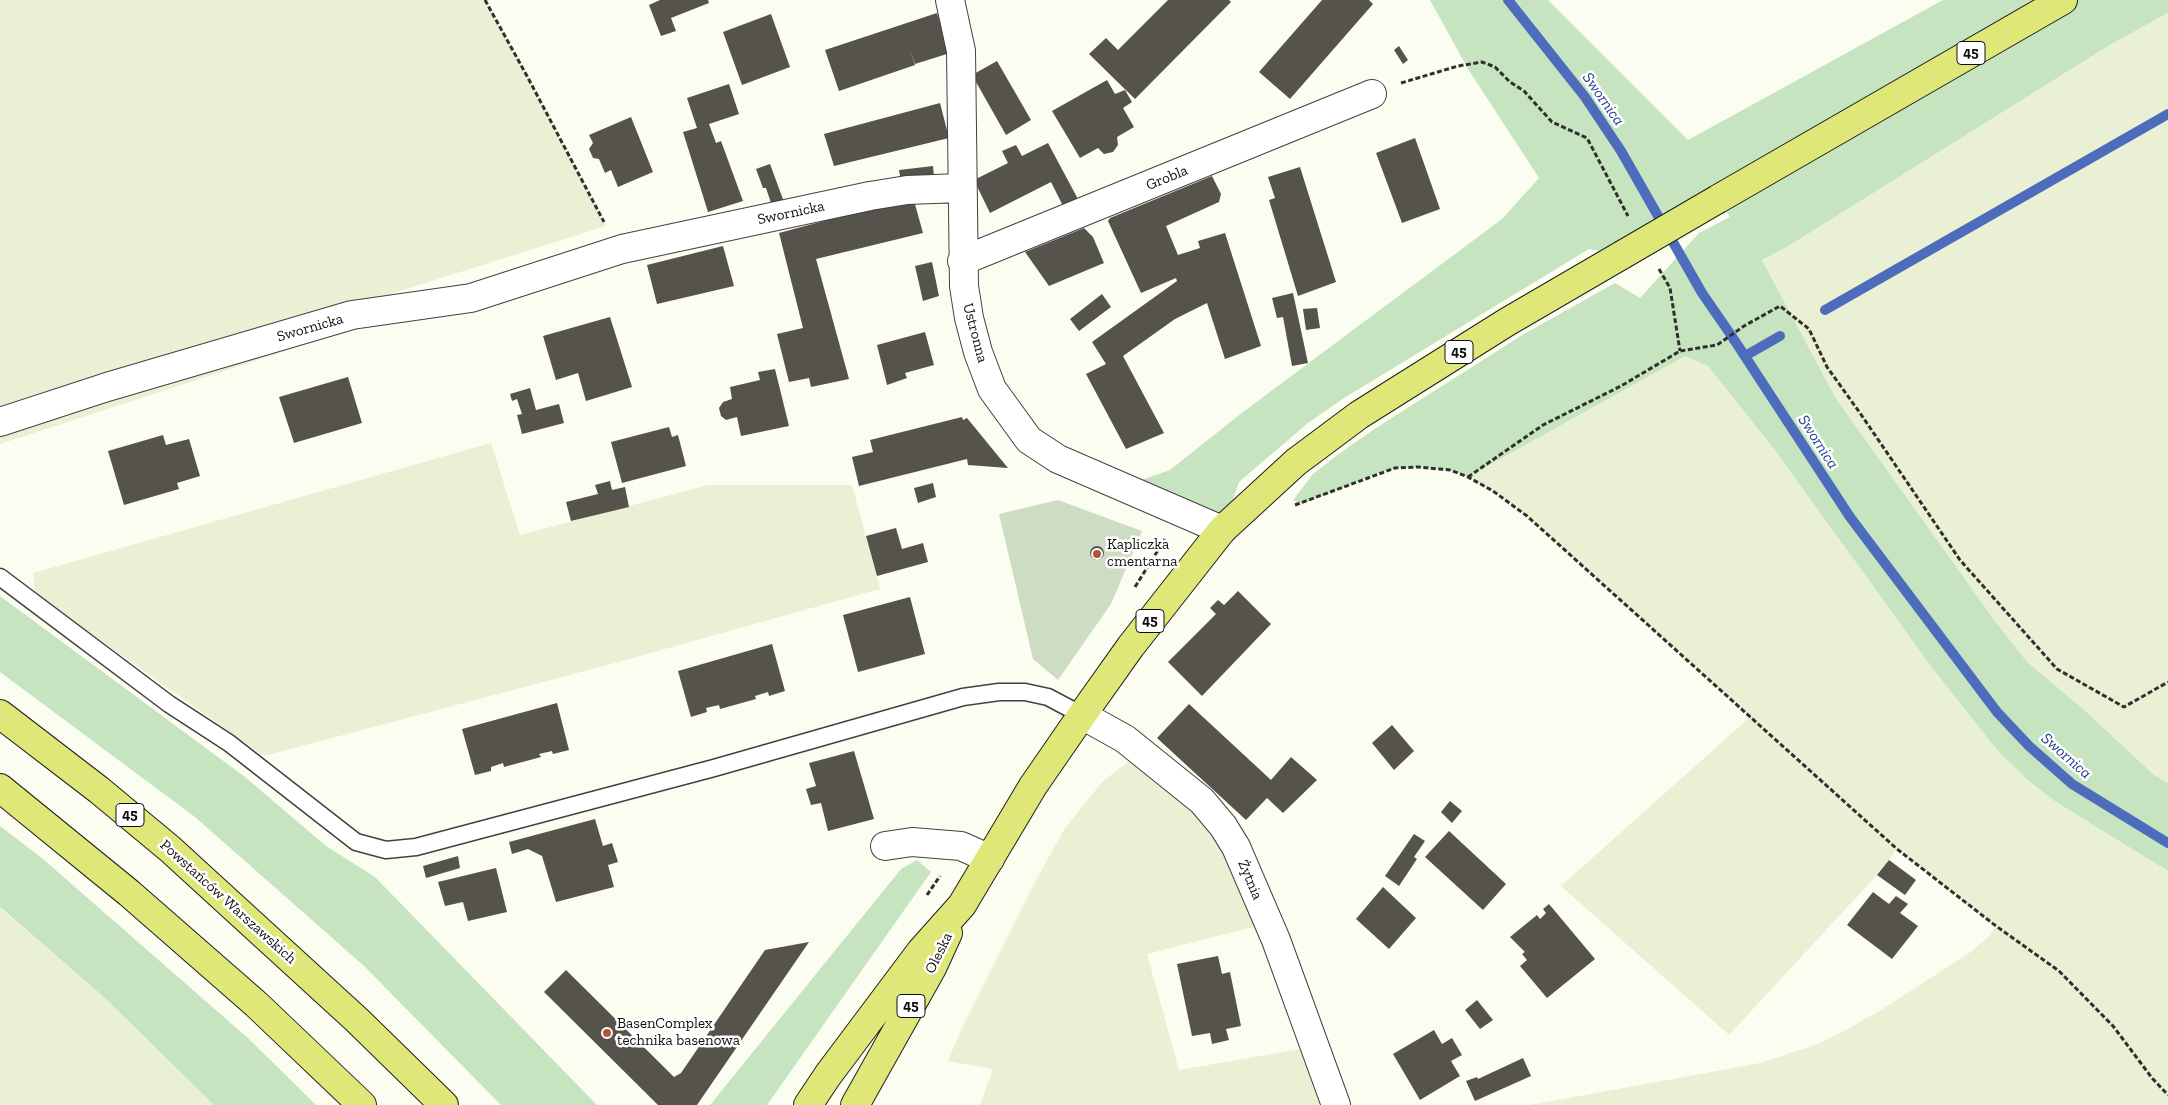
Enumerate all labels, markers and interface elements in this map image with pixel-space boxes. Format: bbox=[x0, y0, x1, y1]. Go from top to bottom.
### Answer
road number: 45 bbox=[1957, 42, 1985, 64]
water label: Swornica bbox=[1578, 69, 1628, 129]
street label: Grobla bbox=[1143, 161, 1191, 195]
street label: Swornicka bbox=[756, 197, 826, 229]
street label: Ustronna bbox=[958, 301, 992, 365]
street label: Swornicka bbox=[275, 310, 345, 346]
road number: 45 bbox=[1445, 341, 1473, 364]
water label: Swornica bbox=[1794, 411, 1842, 473]
place label: Kapliczka cmentarna bbox=[1107, 536, 1177, 571]
marker: Kapliczka cmentarna bbox=[1091, 548, 1103, 560]
road number: 45 bbox=[1136, 610, 1164, 632]
water label: Swornica bbox=[2037, 729, 2095, 783]
road number: 45 bbox=[116, 804, 144, 826]
street label: Powstańców Warszawskich bbox=[156, 836, 300, 968]
street label: Żytnia bbox=[1234, 857, 1266, 903]
street label: Oleska bbox=[921, 930, 957, 976]
road number: 45 bbox=[897, 994, 925, 1018]
place label: BasenComplex technika basenowa bbox=[617, 1015, 740, 1050]
marker: BasenComplex technika basenowa bbox=[601, 1027, 613, 1039]

